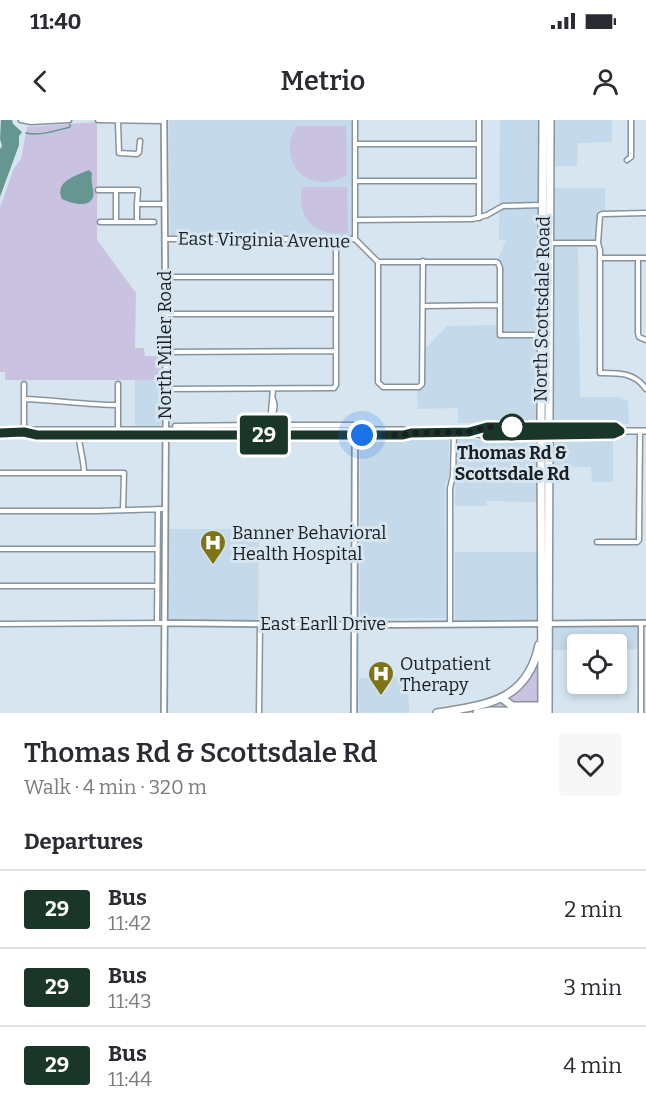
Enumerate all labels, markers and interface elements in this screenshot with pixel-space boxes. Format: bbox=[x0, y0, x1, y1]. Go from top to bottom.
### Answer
text: 11:40 bbox=[30, 8, 82, 35]
icon: back bbox=[24, 65, 57, 98]
text: Metrio bbox=[281, 65, 365, 97]
icon: person bbox=[589, 65, 622, 98]
street label: North Scottsdale Road bbox=[529, 216, 555, 402]
street label: East Virginia Avenue bbox=[178, 227, 350, 253]
street label: North Miller Road bbox=[154, 270, 176, 419]
marker: Thomas Rd & Scottsdale Rd bbox=[499, 414, 525, 440]
line badge: 29 bbox=[237, 416, 291, 454]
your location bbox=[347, 420, 377, 450]
text: 29 bbox=[252, 422, 276, 448]
place label: Thomas Rd & Scottsdale Rd bbox=[454, 442, 570, 485]
place label: Banner Behavioral Health Hospital bbox=[232, 522, 387, 565]
hospital icon: Banner Behavioral Health Hospital bbox=[198, 528, 228, 566]
street label: East Earll Drive bbox=[260, 613, 386, 635]
map controls bbox=[567, 634, 627, 694]
button: locate bbox=[567, 634, 627, 694]
place label: Outpatient Therapy bbox=[400, 653, 492, 696]
hospital icon: Outpatient Therapy bbox=[366, 659, 396, 697]
button: heart bbox=[559, 733, 622, 796]
text: Thomas Rd & Scottsdale Rd bbox=[24, 736, 377, 769]
text: Walk · 4 min · 320 m bbox=[24, 775, 207, 799]
text: Departures bbox=[24, 828, 143, 855]
text: Bus bbox=[108, 884, 147, 911]
text: 29 bbox=[45, 896, 69, 922]
text: 2 min bbox=[564, 896, 622, 923]
text: 11:42 bbox=[108, 911, 151, 935]
text: Bus bbox=[108, 962, 147, 989]
text: 29 bbox=[45, 974, 69, 1000]
text: 3 min bbox=[564, 974, 622, 1001]
text: 11:43 bbox=[108, 989, 152, 1013]
text: Bus bbox=[108, 1040, 147, 1067]
text: 29 bbox=[45, 1052, 69, 1078]
text: 4 min bbox=[563, 1052, 622, 1079]
text: 11:44 bbox=[108, 1067, 152, 1091]

